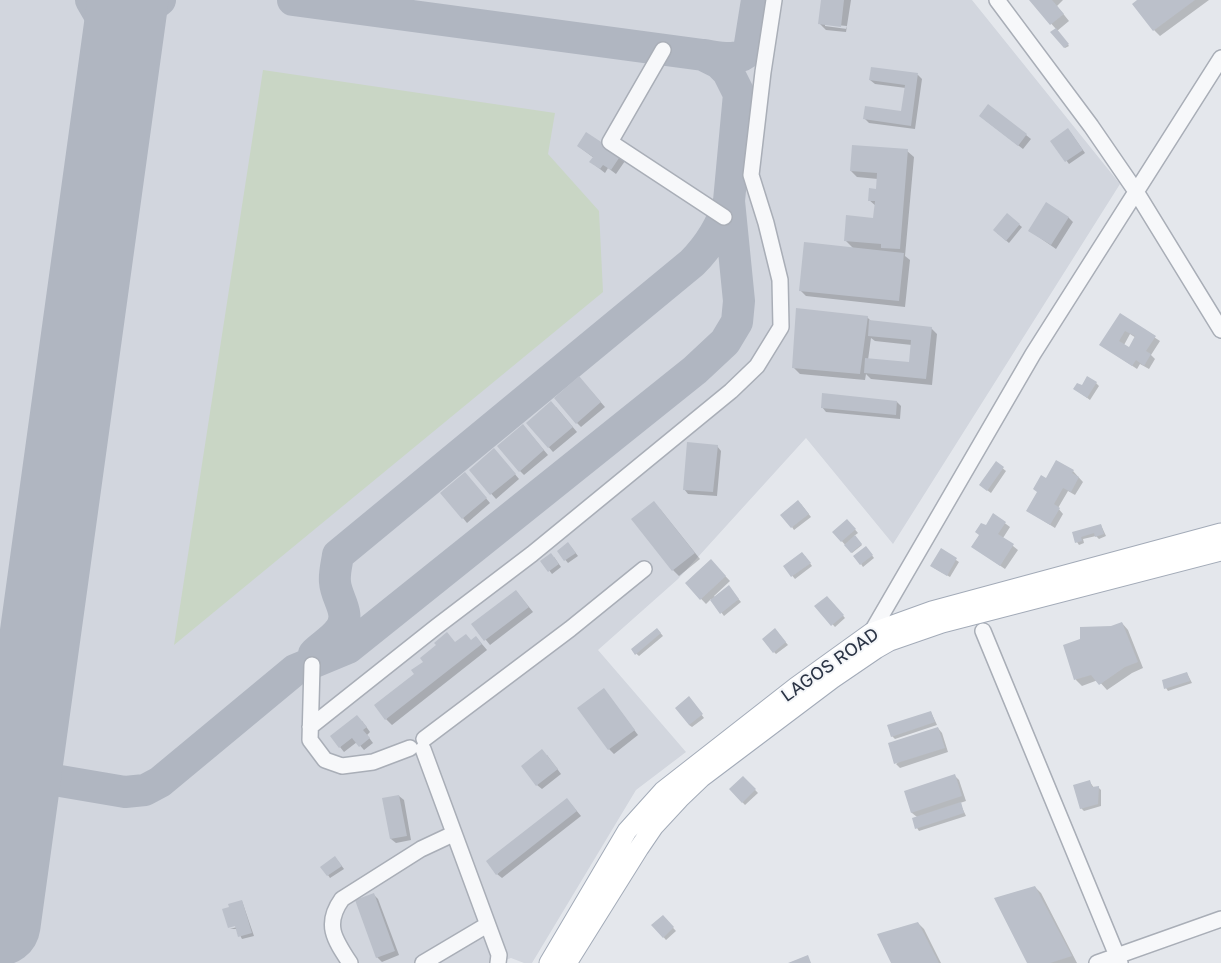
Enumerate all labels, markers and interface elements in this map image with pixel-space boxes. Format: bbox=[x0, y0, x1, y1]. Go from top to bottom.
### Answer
street label: LAGOS ROAD bbox=[777, 623, 883, 707]

